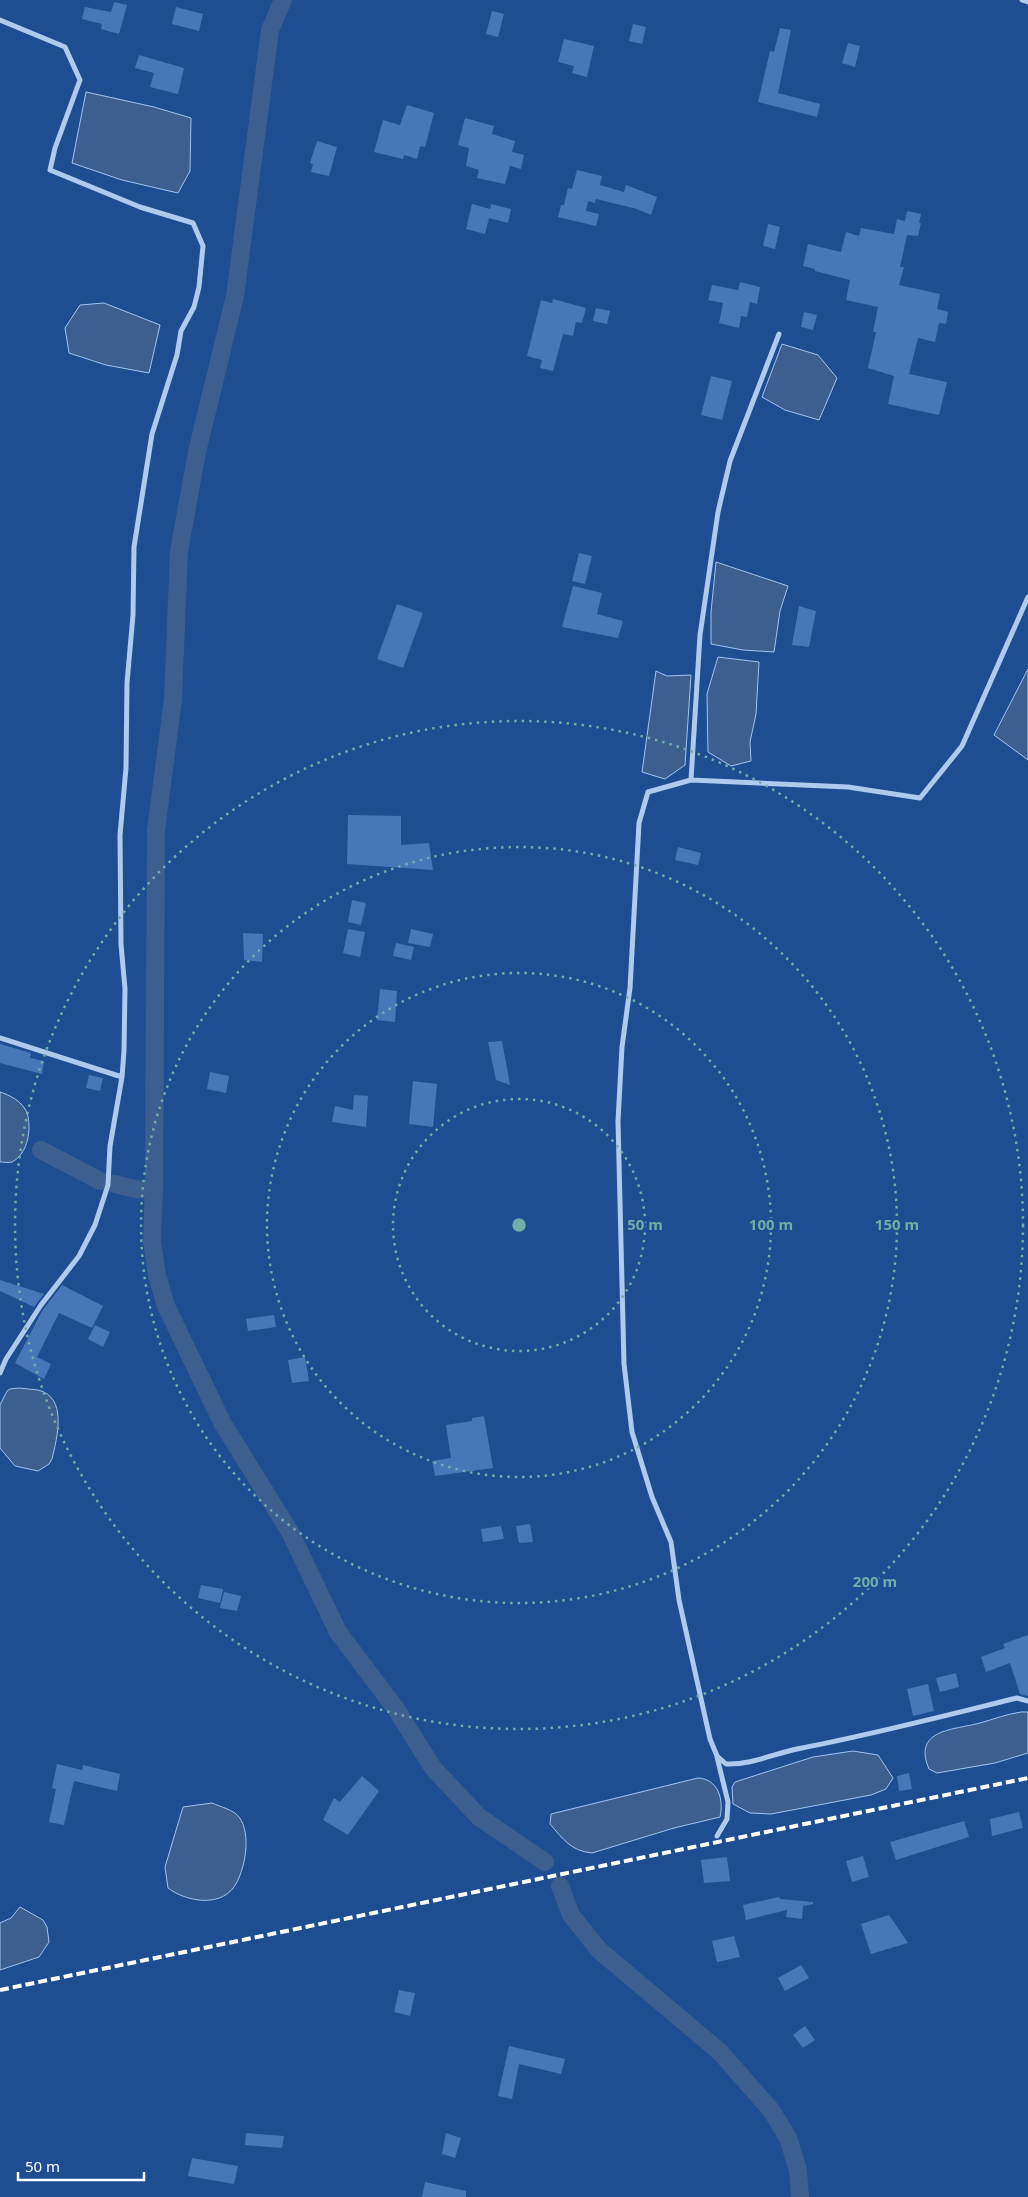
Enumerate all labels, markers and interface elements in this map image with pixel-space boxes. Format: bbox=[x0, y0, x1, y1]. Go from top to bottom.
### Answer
text: 50 m bbox=[627, 1214, 663, 1234]
text: 100 m bbox=[749, 1214, 793, 1234]
text: 150 m bbox=[875, 1214, 919, 1234]
centre of rings bbox=[510, 1216, 528, 1234]
text: 200 m bbox=[853, 1571, 897, 1591]
scale bar bbox=[18, 2150, 144, 2182]
text: 50 m bbox=[25, 2156, 60, 2176]

